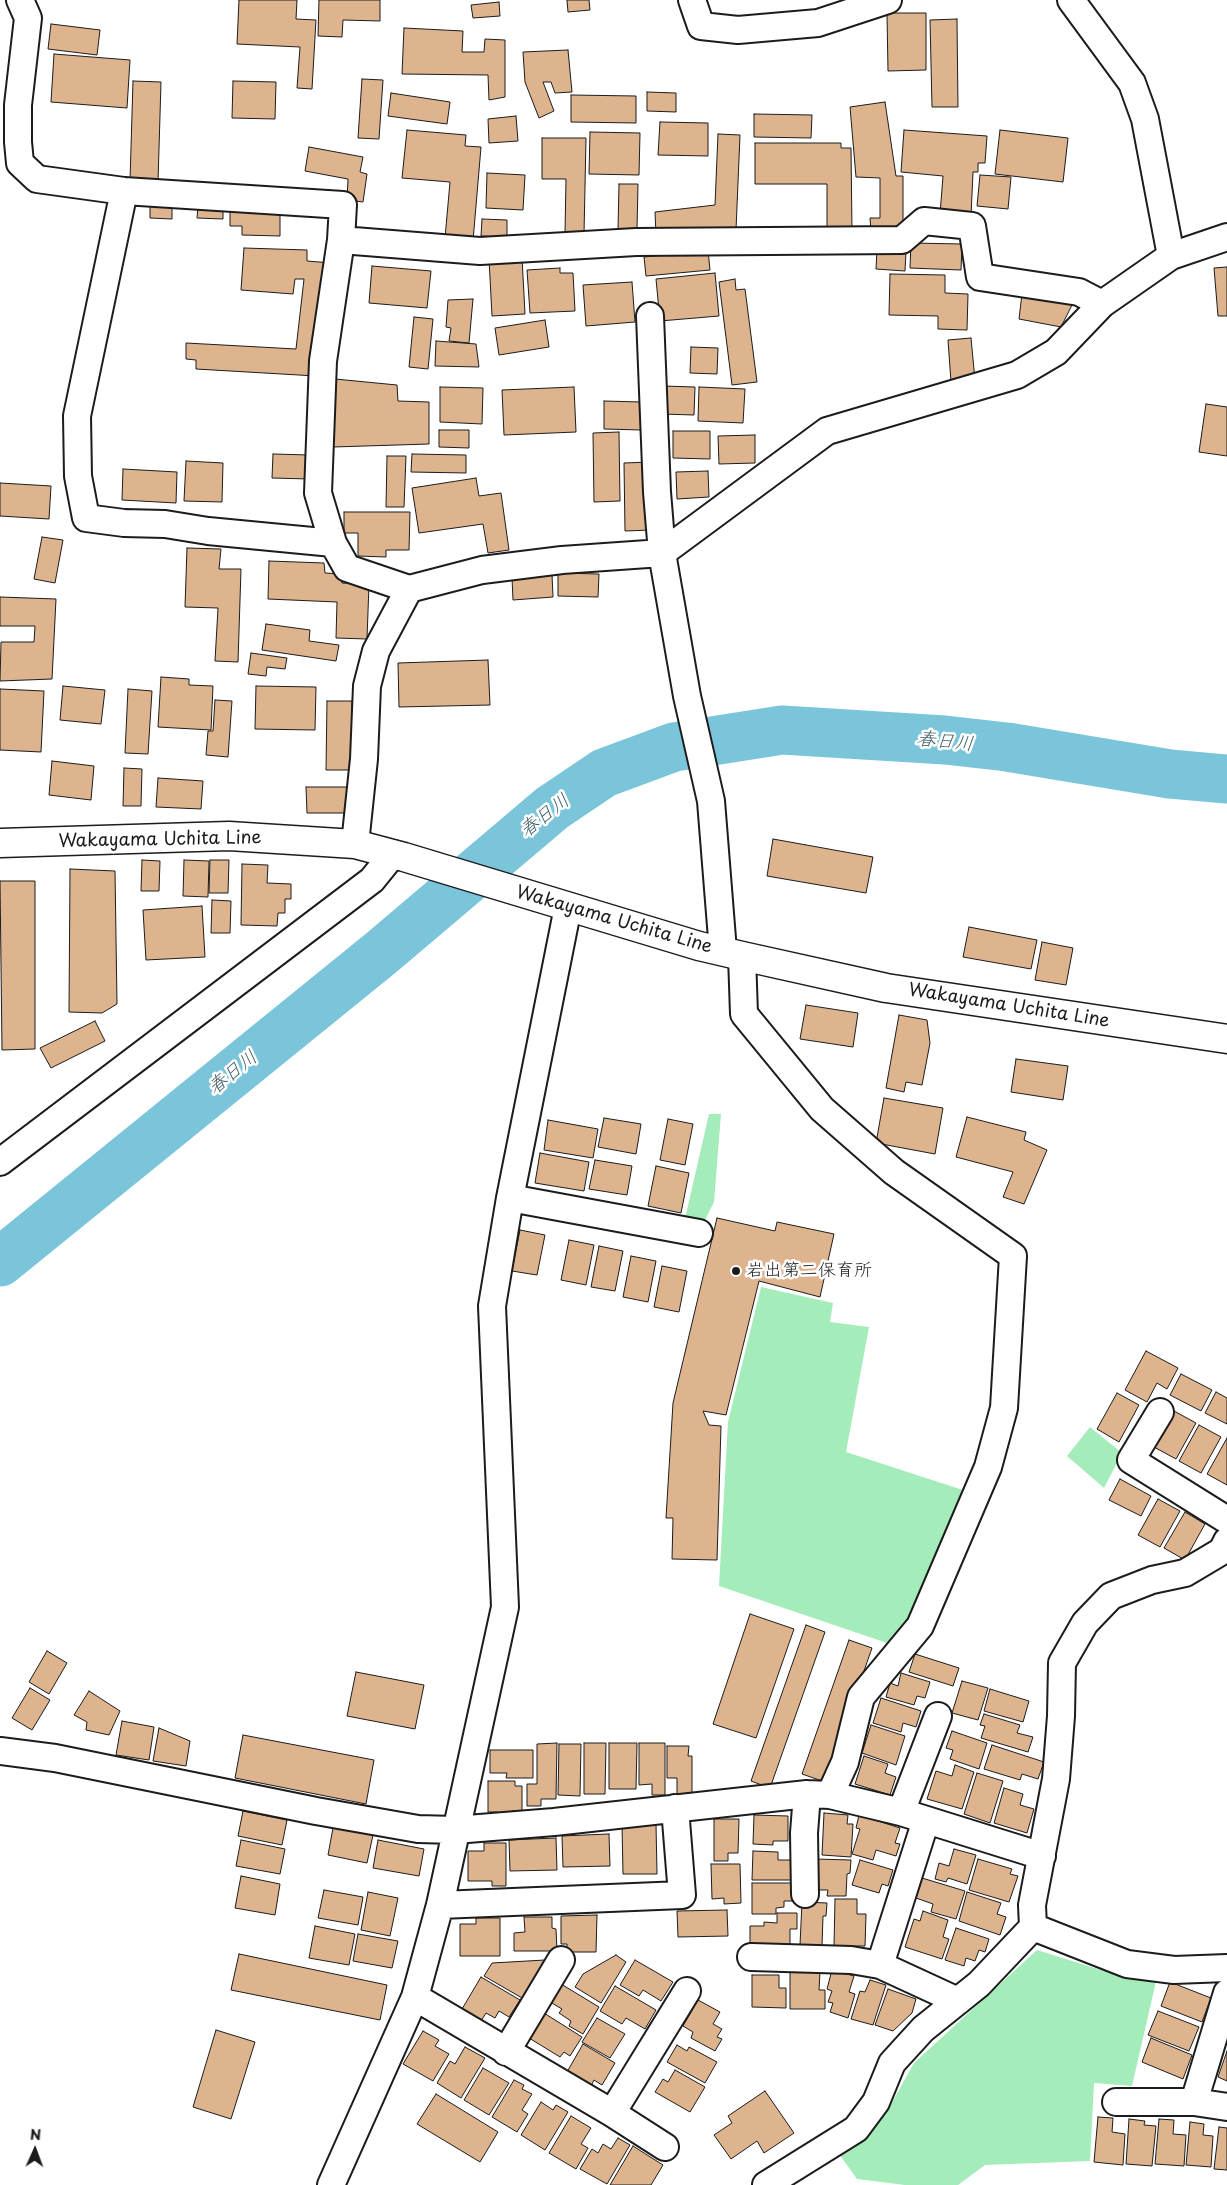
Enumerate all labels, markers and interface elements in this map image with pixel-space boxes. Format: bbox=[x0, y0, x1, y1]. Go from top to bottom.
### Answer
water label: 春日川 bbox=[915, 728, 975, 756]
water label: 春日川 bbox=[516, 789, 574, 843]
street label: Wakayama Uchita Line bbox=[58, 827, 262, 853]
street label: Wakayama Uchita Line bbox=[513, 882, 715, 958]
street label: Wakayama Uchita Line bbox=[907, 979, 1111, 1033]
water label: 春日川 bbox=[204, 1046, 262, 1100]
place label: 岩出第二保育所 bbox=[746, 1260, 872, 1282]
marker: 岩出第二保育所 bbox=[730, 1265, 742, 1277]
text: N bbox=[30, 2124, 41, 2145]
north arrow bbox=[10, 2125, 60, 2175]

